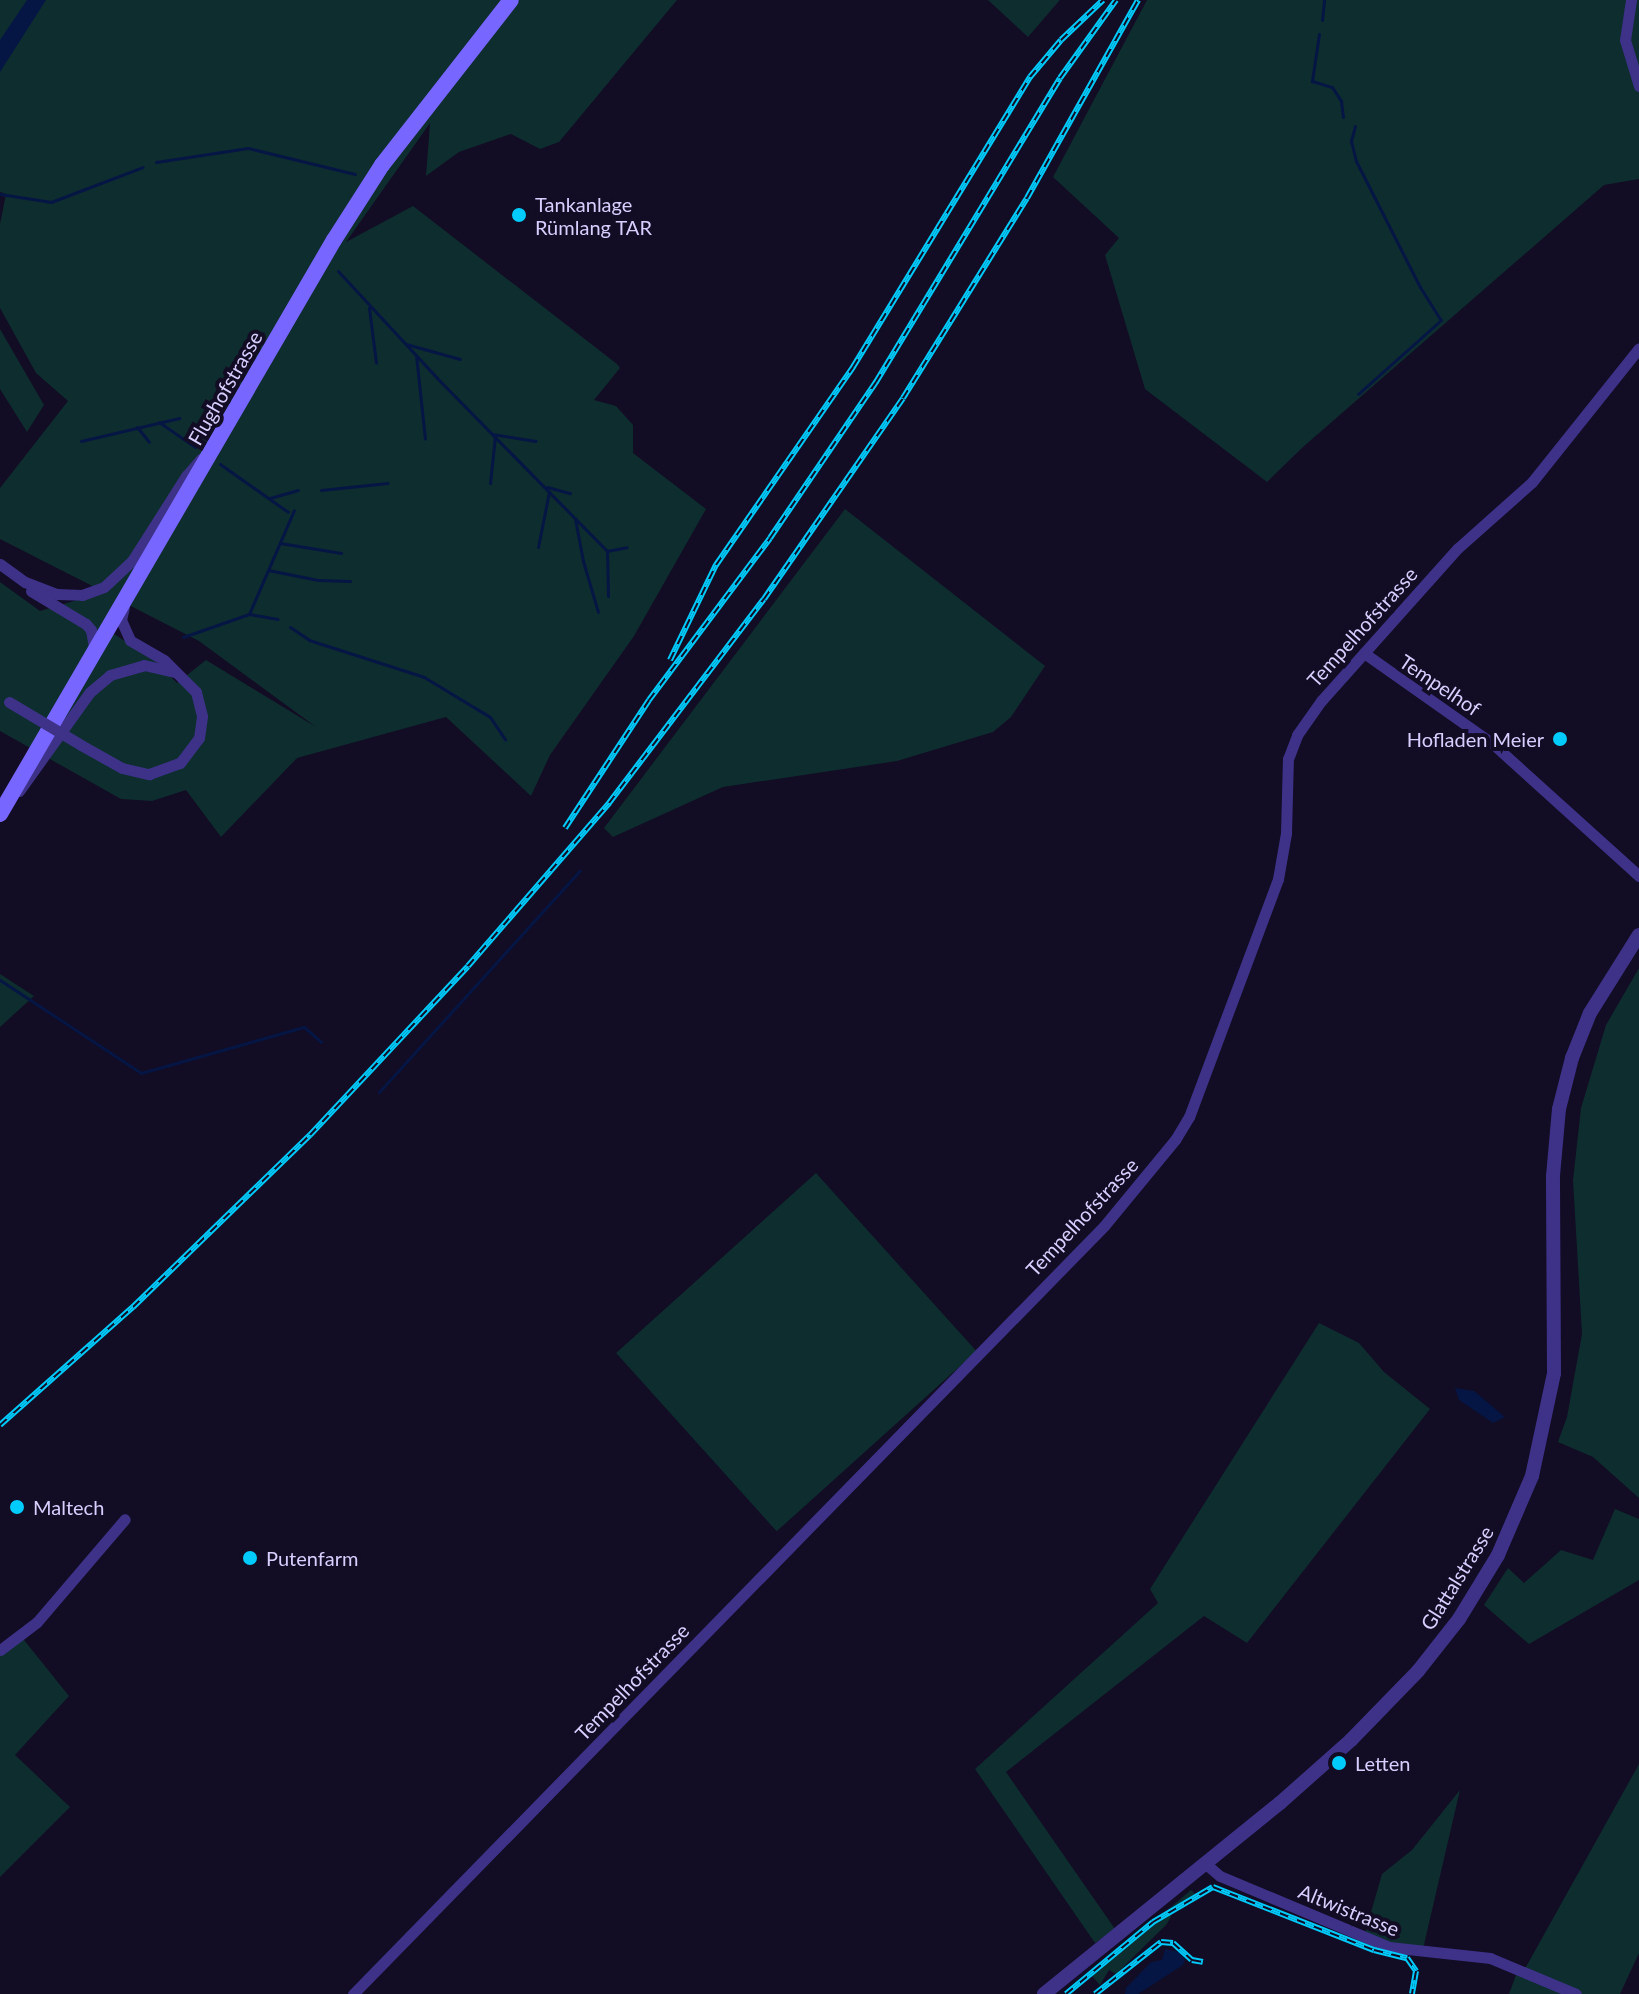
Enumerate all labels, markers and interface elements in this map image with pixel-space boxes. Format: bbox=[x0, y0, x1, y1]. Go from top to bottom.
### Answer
place label: Tankanlage Rümlang TAR bbox=[535, 192, 653, 239]
marker: Tankanlage Rümlang TAR bbox=[510, 206, 528, 224]
street label: Flughofstrasse bbox=[183, 327, 267, 449]
street label: Tempelhofstrasse bbox=[1302, 562, 1422, 692]
street label: Tempelhof bbox=[1395, 649, 1485, 721]
place label: Hofladen Meier bbox=[1407, 727, 1544, 751]
marker: Hofladen Meier bbox=[1551, 730, 1569, 748]
street label: Tempelhofstrasse bbox=[1021, 1153, 1143, 1281]
place label: Maltech bbox=[33, 1495, 104, 1519]
marker: Maltech bbox=[8, 1498, 26, 1516]
street label: Glattalstrasse bbox=[1416, 1522, 1498, 1634]
place label: Putenfarm bbox=[266, 1546, 358, 1570]
marker: Putenfarm bbox=[241, 1549, 259, 1567]
street label: Tempelhofstrasse bbox=[570, 1619, 694, 1745]
place label: Letten bbox=[1355, 1751, 1410, 1775]
marker: Letten bbox=[1330, 1754, 1348, 1772]
street label: Altwistrasse bbox=[1295, 1879, 1403, 1941]

